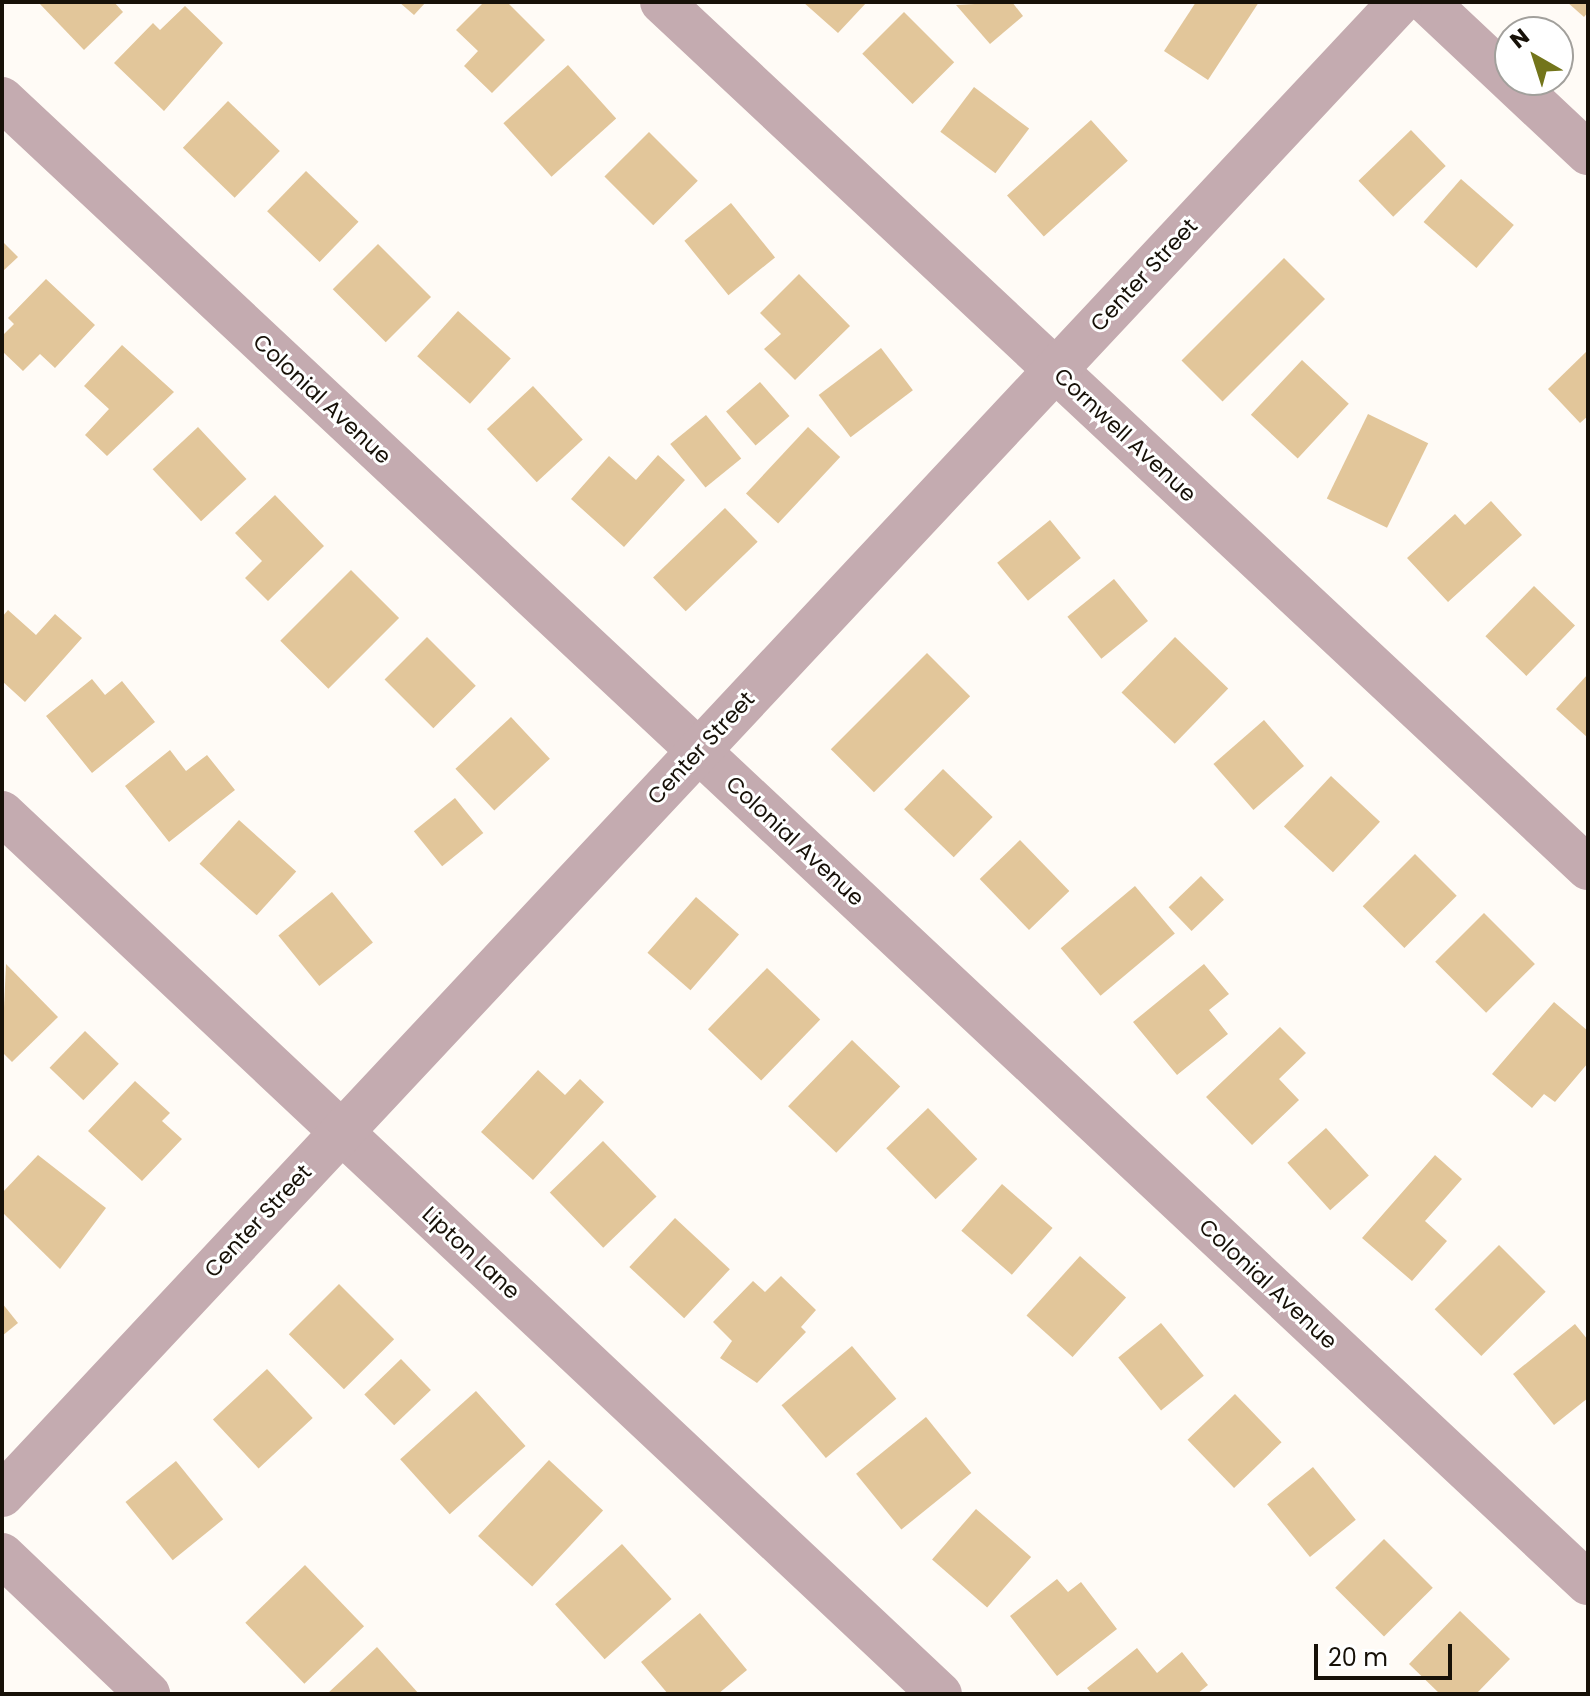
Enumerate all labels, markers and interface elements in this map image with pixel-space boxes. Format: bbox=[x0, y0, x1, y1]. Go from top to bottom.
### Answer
north arrow bbox=[1494, 16, 1574, 96]
text: N bbox=[1504, 21, 1536, 56]
street label: Center Street bbox=[1085, 213, 1203, 337]
street label: Colonial Avenue bbox=[248, 328, 396, 470]
street label: Cornwell Avenue bbox=[1049, 362, 1201, 508]
street label: Center Street bbox=[642, 686, 760, 810]
street label: Colonial Avenue bbox=[721, 770, 869, 912]
street label: Center Street bbox=[199, 1159, 317, 1283]
street label: Lipton Lane bbox=[417, 1201, 525, 1305]
street label: Colonial Avenue bbox=[1194, 1213, 1342, 1355]
scale bar bbox=[1318, 1628, 1456, 1678]
text: 20 m bbox=[1328, 1641, 1388, 1674]

